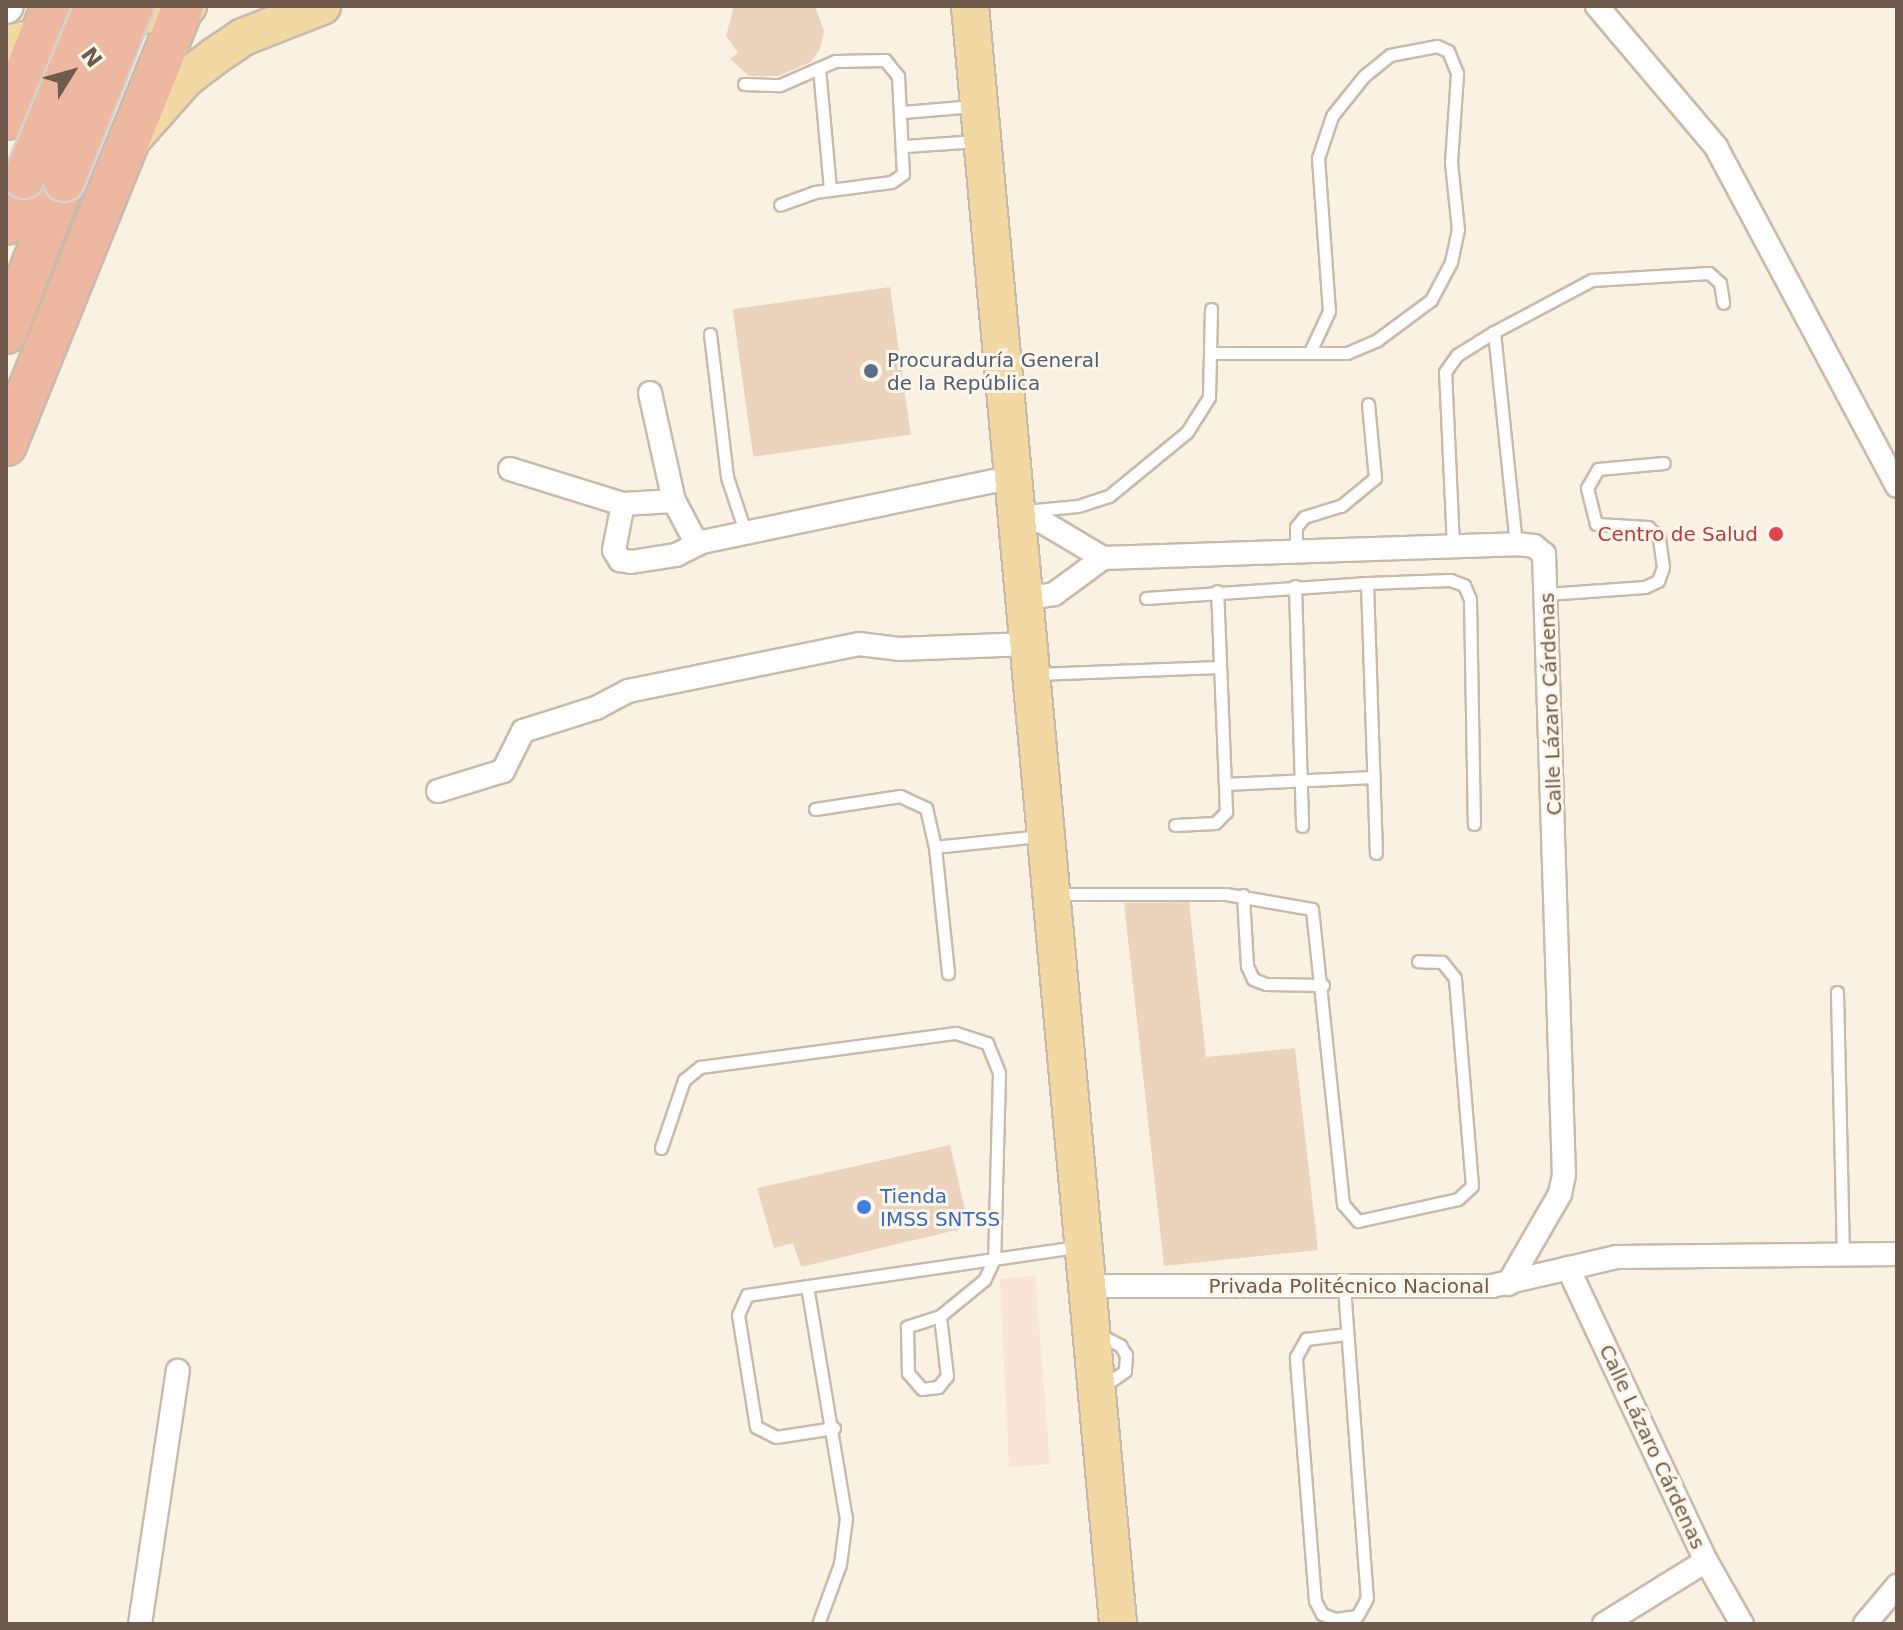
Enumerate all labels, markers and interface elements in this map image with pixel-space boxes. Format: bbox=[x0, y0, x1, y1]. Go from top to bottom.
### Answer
north arrow bbox=[32, 32, 112, 112]
text: N bbox=[76, 42, 107, 72]
place label: Procuraduría General de la República bbox=[887, 348, 1099, 395]
marker: Procuraduría General de la República bbox=[862, 362, 880, 380]
place label: Centro de Salud bbox=[1598, 522, 1758, 546]
marker: Centro de Salud bbox=[1765, 523, 1787, 545]
street label: Calle Lázaro Cárdenas bbox=[1535, 592, 1567, 816]
place label: Tienda IMSS SNTSS bbox=[880, 1184, 1000, 1231]
marker: Tienda IMSS SNTSS bbox=[855, 1198, 873, 1216]
street label: Privada Politécnico Nacional bbox=[1208, 1274, 1490, 1298]
street label: Calle Lázaro Cárdenas bbox=[1594, 1341, 1710, 1553]

